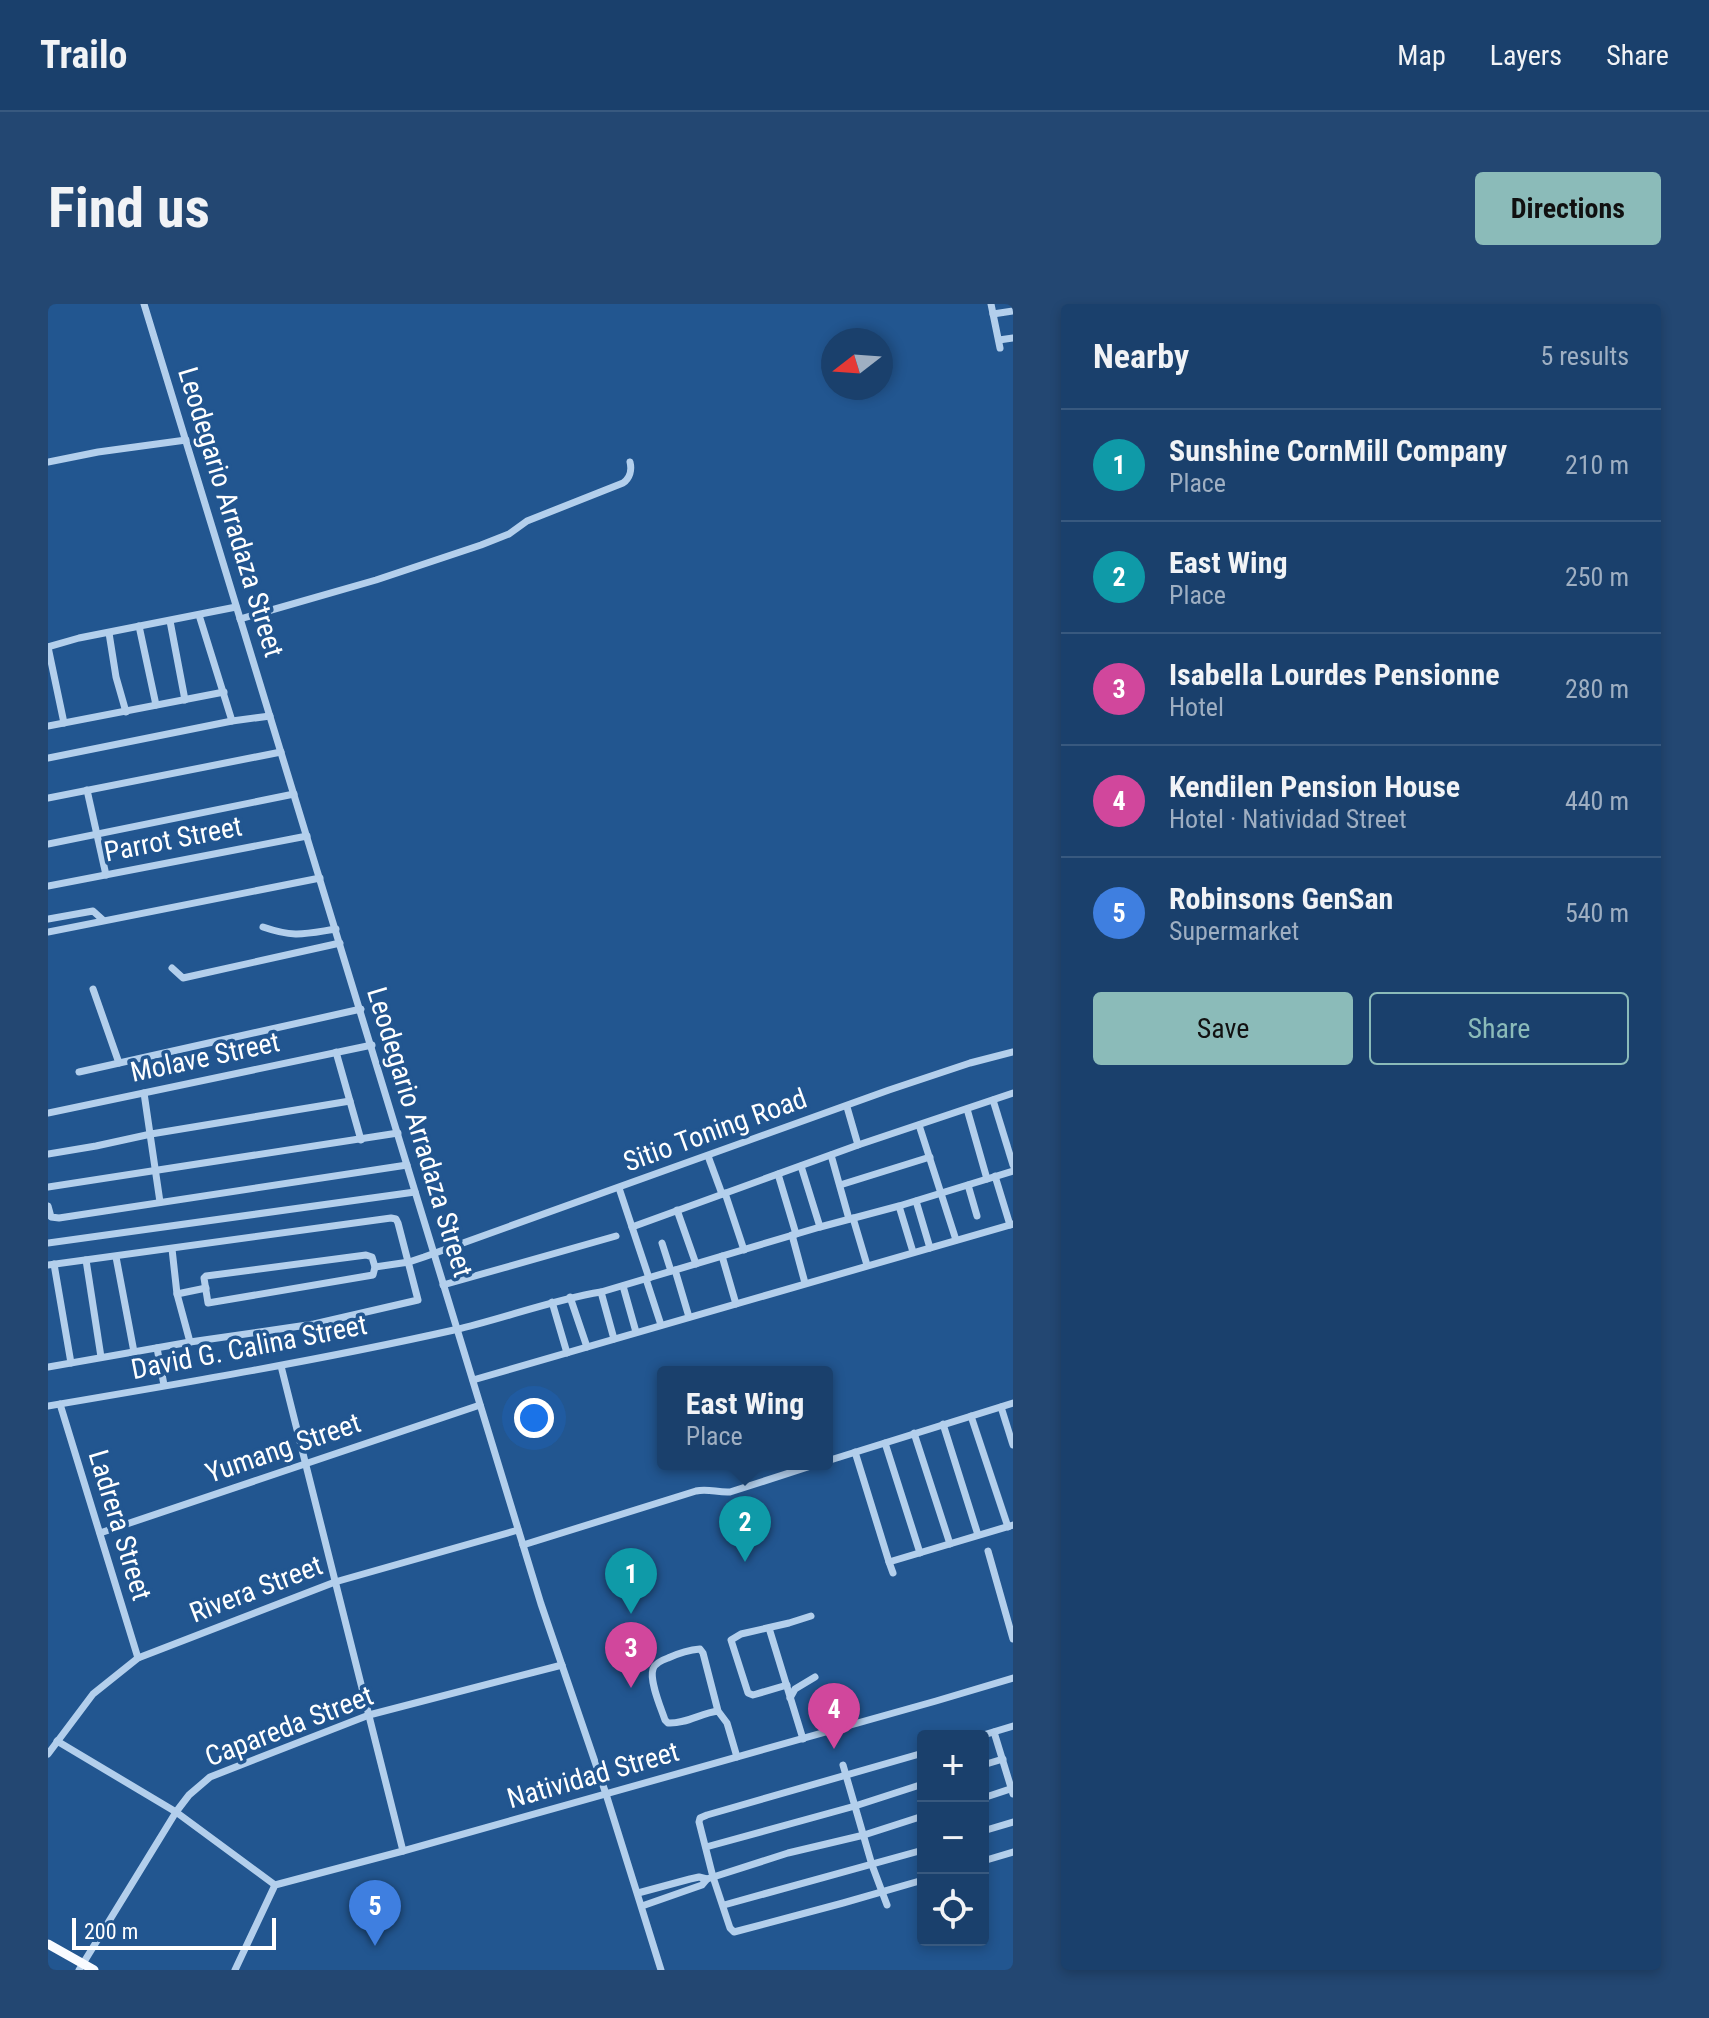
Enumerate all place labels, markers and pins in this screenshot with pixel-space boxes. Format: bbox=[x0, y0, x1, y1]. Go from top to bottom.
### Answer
pin: 2 bbox=[719, 1496, 771, 1562]
pin: 1 bbox=[605, 1548, 657, 1614]
pin: 3 bbox=[605, 1622, 657, 1688]
pin: 4 bbox=[808, 1683, 860, 1749]
pin: 5 bbox=[349, 1880, 401, 1946]

